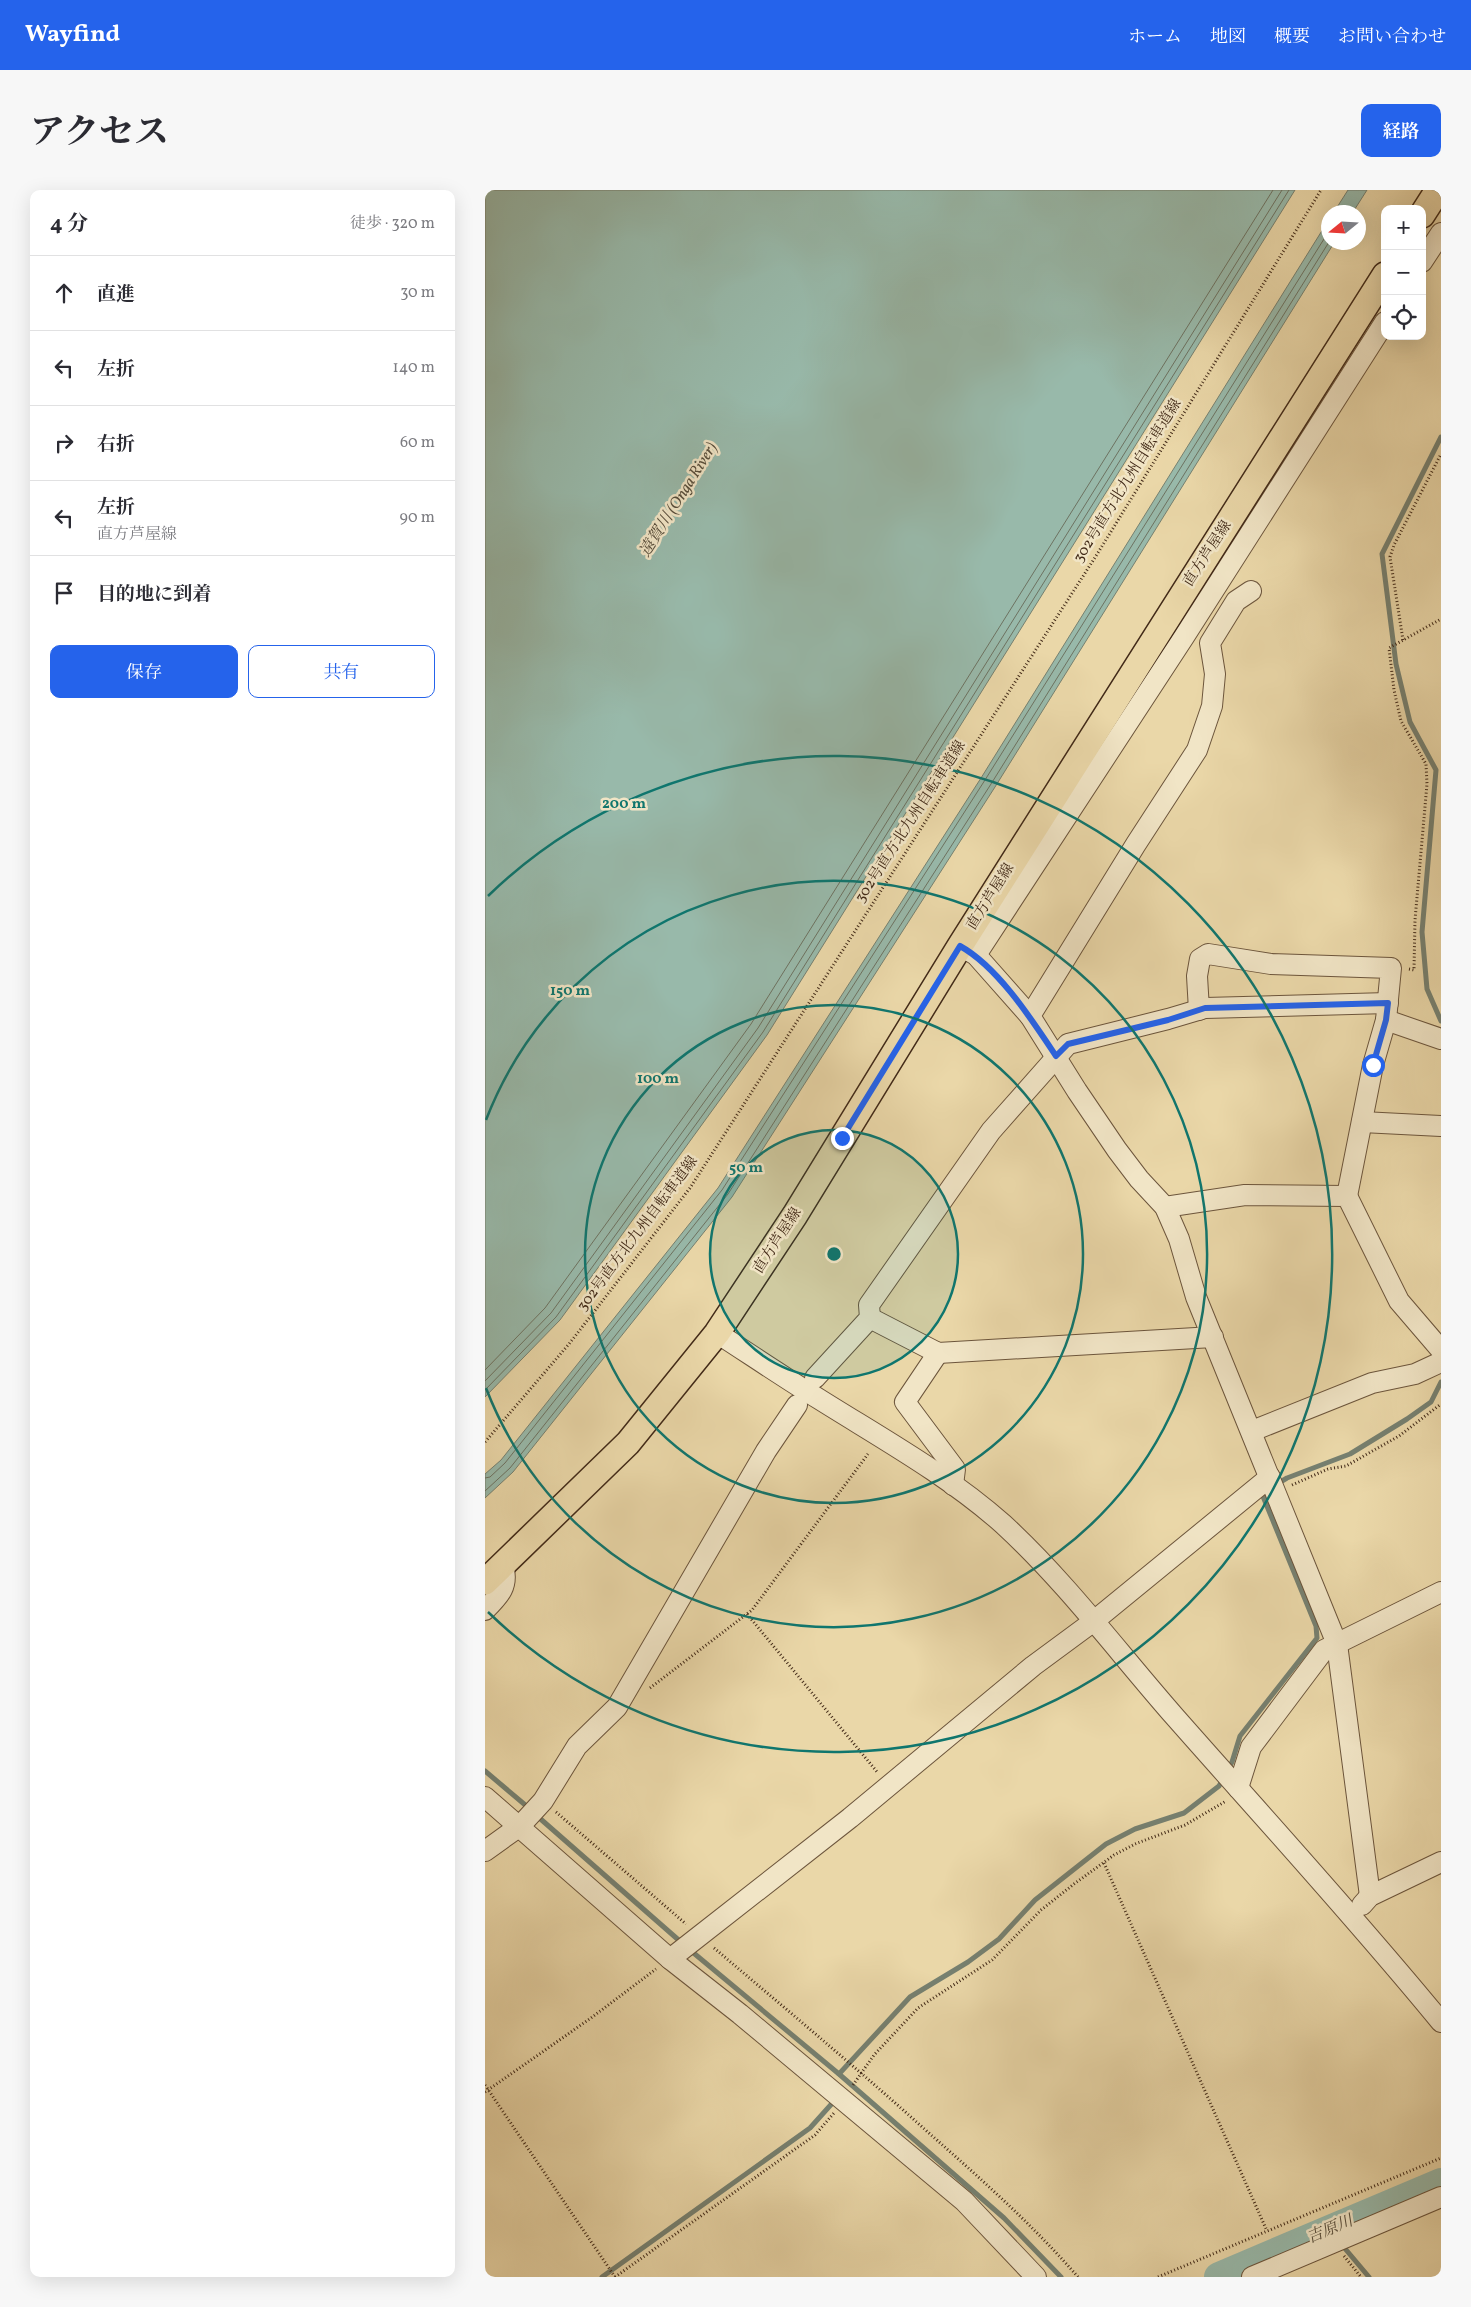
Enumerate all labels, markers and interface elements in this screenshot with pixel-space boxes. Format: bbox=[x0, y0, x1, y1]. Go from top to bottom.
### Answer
text: Wayfind bbox=[25, 18, 120, 52]
text: ホーム bbox=[1128, 25, 1182, 50]
text: 地図 bbox=[1210, 25, 1246, 50]
text: 概要 bbox=[1274, 25, 1310, 50]
text: お問い合わせ bbox=[1338, 25, 1446, 50]
button: 経路 bbox=[1361, 104, 1441, 157]
text: アクセス bbox=[30, 110, 169, 158]
north arrow bbox=[1321, 205, 1366, 250]
map controls bbox=[1381, 205, 1426, 340]
button: + bbox=[1381, 205, 1426, 250]
text: 4 分 bbox=[50, 210, 88, 239]
text: 徒歩 · 320 m bbox=[350, 213, 435, 235]
button: − bbox=[1381, 250, 1426, 295]
icon: ahead bbox=[50, 279, 78, 307]
text: 直進 bbox=[97, 282, 135, 308]
text: 30 m bbox=[400, 282, 435, 304]
button: locate bbox=[1381, 295, 1426, 340]
icon: left bbox=[50, 354, 78, 382]
text: 左折 bbox=[97, 357, 135, 383]
text: 140 m bbox=[393, 357, 435, 379]
street label: 302号直方北九州自転車道線 bbox=[1069, 395, 1187, 567]
icon: right bbox=[50, 429, 78, 457]
text: 右折 bbox=[97, 432, 135, 458]
text: 60 m bbox=[400, 432, 435, 454]
water label: 遠賀川 (Onga River) bbox=[635, 438, 723, 561]
text: 左折 bbox=[97, 495, 135, 521]
icon: left bbox=[50, 504, 78, 532]
text: 90 m bbox=[399, 507, 435, 529]
street label: 直方芦屋線 bbox=[1179, 517, 1237, 591]
text: 直方芦屋線 bbox=[97, 524, 177, 546]
icon: arrive bbox=[50, 579, 78, 607]
text: 目的地に到着 bbox=[97, 582, 211, 608]
button: 保存 bbox=[50, 645, 238, 698]
button: 共有 bbox=[248, 645, 435, 698]
street label: 302号直方北九州自転車道線 bbox=[851, 737, 971, 907]
text: 200 m bbox=[602, 794, 646, 815]
street label: 直方芦屋線 bbox=[962, 860, 1020, 934]
text: 150 m bbox=[550, 981, 590, 1002]
route start bbox=[1362, 1054, 1385, 1077]
text: 100 m bbox=[637, 1069, 680, 1090]
route end bbox=[831, 1127, 854, 1150]
street label: 302号直方北九州自転車道線 bbox=[573, 1152, 703, 1316]
text: 50 m bbox=[729, 1158, 763, 1179]
street label: 直方芦屋線 bbox=[749, 1204, 807, 1278]
centre of rings bbox=[825, 1245, 843, 1263]
water label: 吉原川 bbox=[1304, 2210, 1358, 2250]

